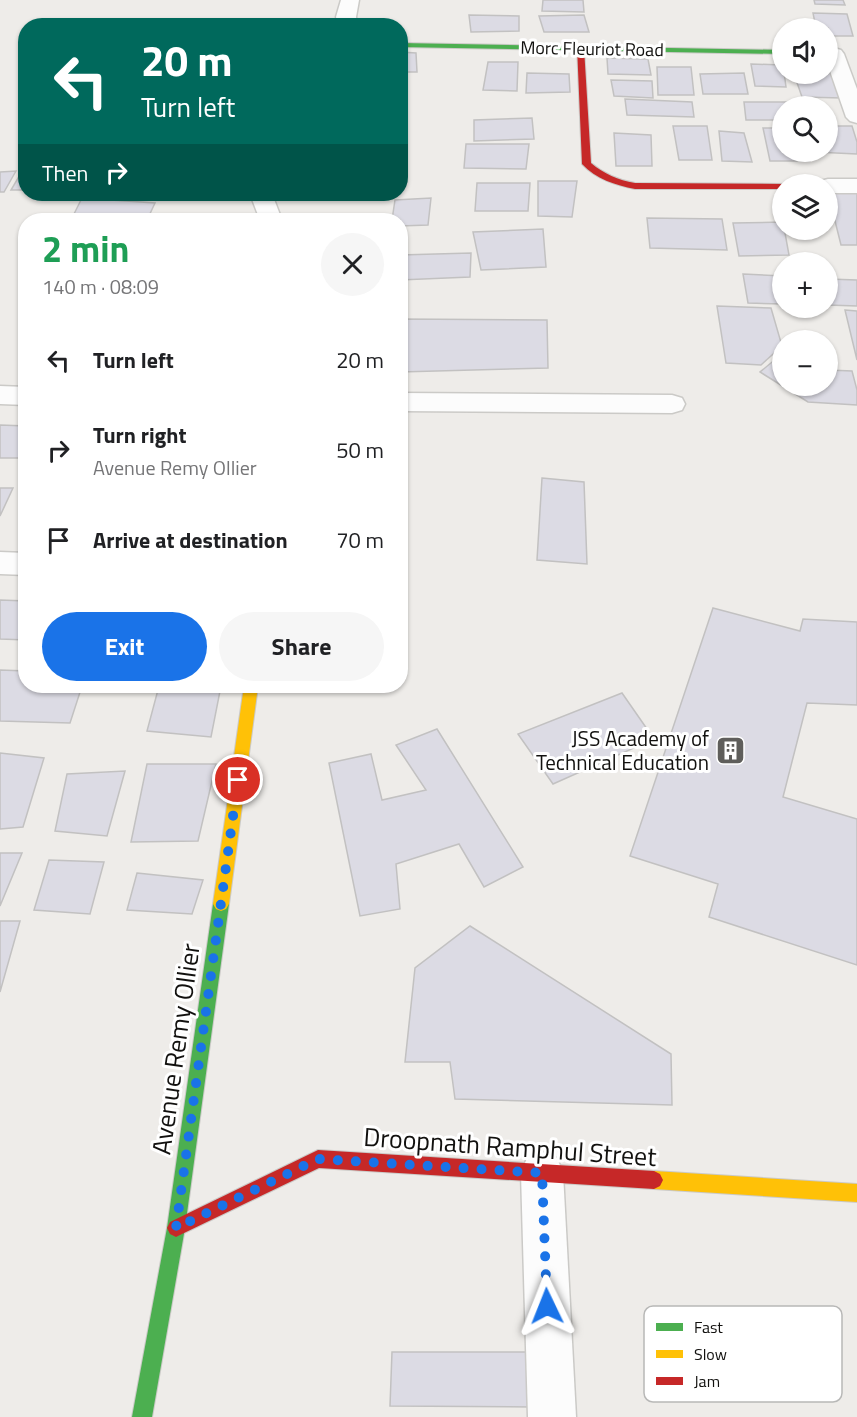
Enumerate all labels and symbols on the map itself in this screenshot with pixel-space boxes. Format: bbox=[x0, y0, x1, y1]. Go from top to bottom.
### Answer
street label: Morc Fleuriot Road bbox=[520, 34, 664, 63]
place label: JSS Academy of Technical Education bbox=[536, 722, 709, 778]
building icon: JSS Academy of Technical Education bbox=[714, 735, 746, 767]
pin bbox=[212, 754, 263, 805]
street label: Avenue Remy Ollier bbox=[141, 941, 210, 1157]
street label: Droopnath Ramphul Street bbox=[362, 1117, 658, 1176]
position arrow bbox=[515, 1274, 579, 1338]
legend bbox=[644, 1306, 842, 1402]
text: Fast bbox=[694, 1315, 723, 1339]
text: Slow bbox=[694, 1342, 727, 1366]
text: Jam bbox=[694, 1369, 720, 1393]

